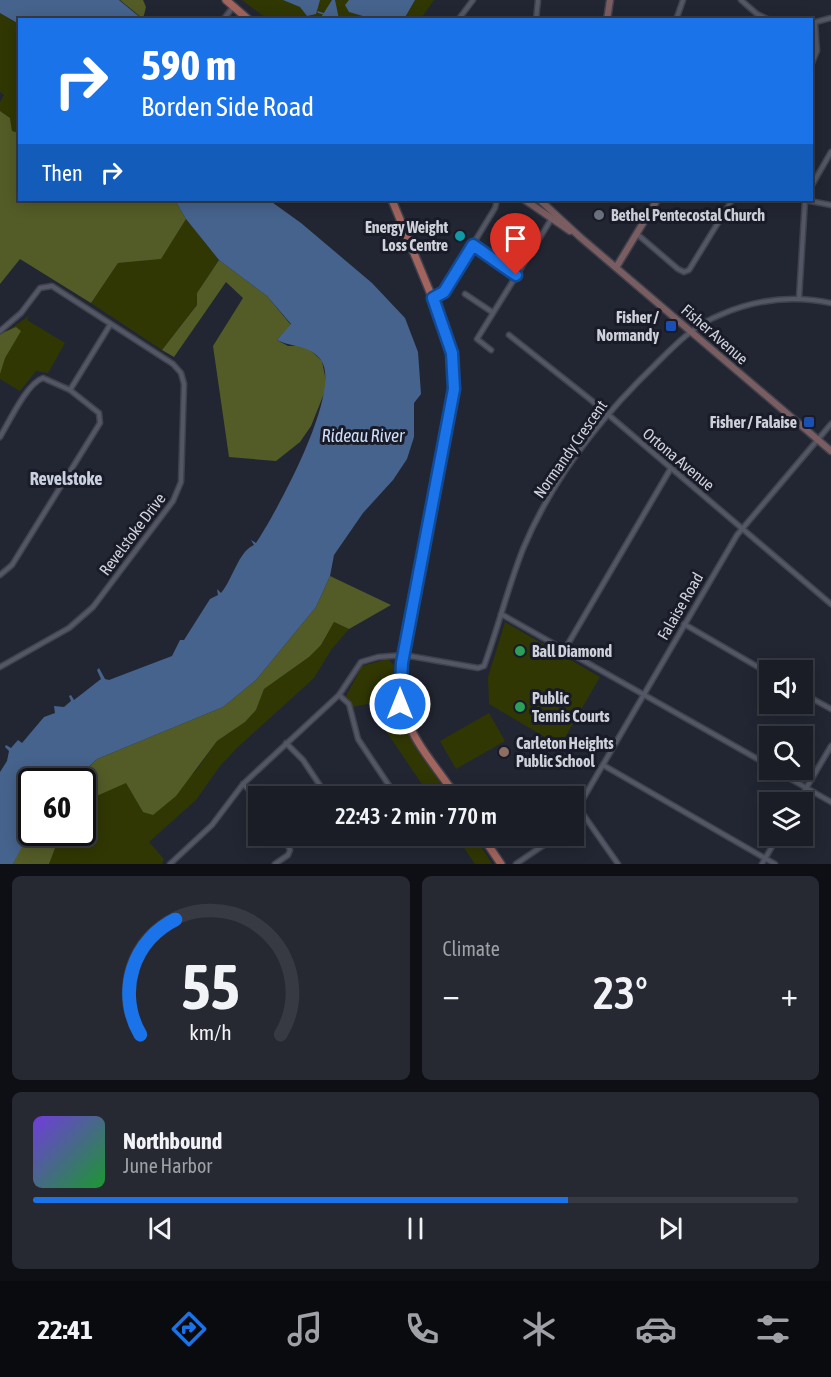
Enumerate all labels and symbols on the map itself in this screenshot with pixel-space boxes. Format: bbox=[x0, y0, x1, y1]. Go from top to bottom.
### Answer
place label: Bethel Pentecostal Church bbox=[611, 206, 765, 224]
marker: Bethel Pentecostal Church bbox=[592, 208, 606, 222]
pin bbox=[490, 213, 541, 275]
place label: Energy Weight Loss Centre bbox=[365, 218, 448, 254]
marker: Energy Weight Loss Centre bbox=[453, 229, 467, 243]
street label: Fisher Avenue bbox=[678, 300, 752, 368]
place label: Fisher / Normandy bbox=[596, 308, 660, 344]
marker: Fisher / Normandy bbox=[664, 319, 678, 333]
street label: Normandy Crescent bbox=[530, 396, 611, 502]
place label: Fisher / Falaise bbox=[710, 413, 797, 431]
marker: Fisher / Falaise bbox=[802, 415, 816, 429]
street label: Ortona Avenue bbox=[640, 424, 718, 494]
water label: Rideau River bbox=[322, 425, 405, 446]
district label: Revelstoke bbox=[30, 468, 102, 489]
street label: Revelstoke Drive bbox=[95, 489, 169, 579]
street label: Falaise Road bbox=[654, 569, 706, 643]
place label: Ball Diamond bbox=[532, 642, 613, 660]
marker: Ball Diamond bbox=[513, 644, 527, 658]
position arrow bbox=[368, 672, 432, 736]
place label: Public Tennis Courts bbox=[532, 689, 610, 725]
marker: Public Tennis Courts bbox=[513, 700, 527, 714]
place label: Carleton Heights Public School bbox=[516, 734, 614, 770]
marker: Carleton Heights Public School bbox=[497, 745, 511, 759]
speed limit sign: 60 bbox=[18, 768, 96, 846]

